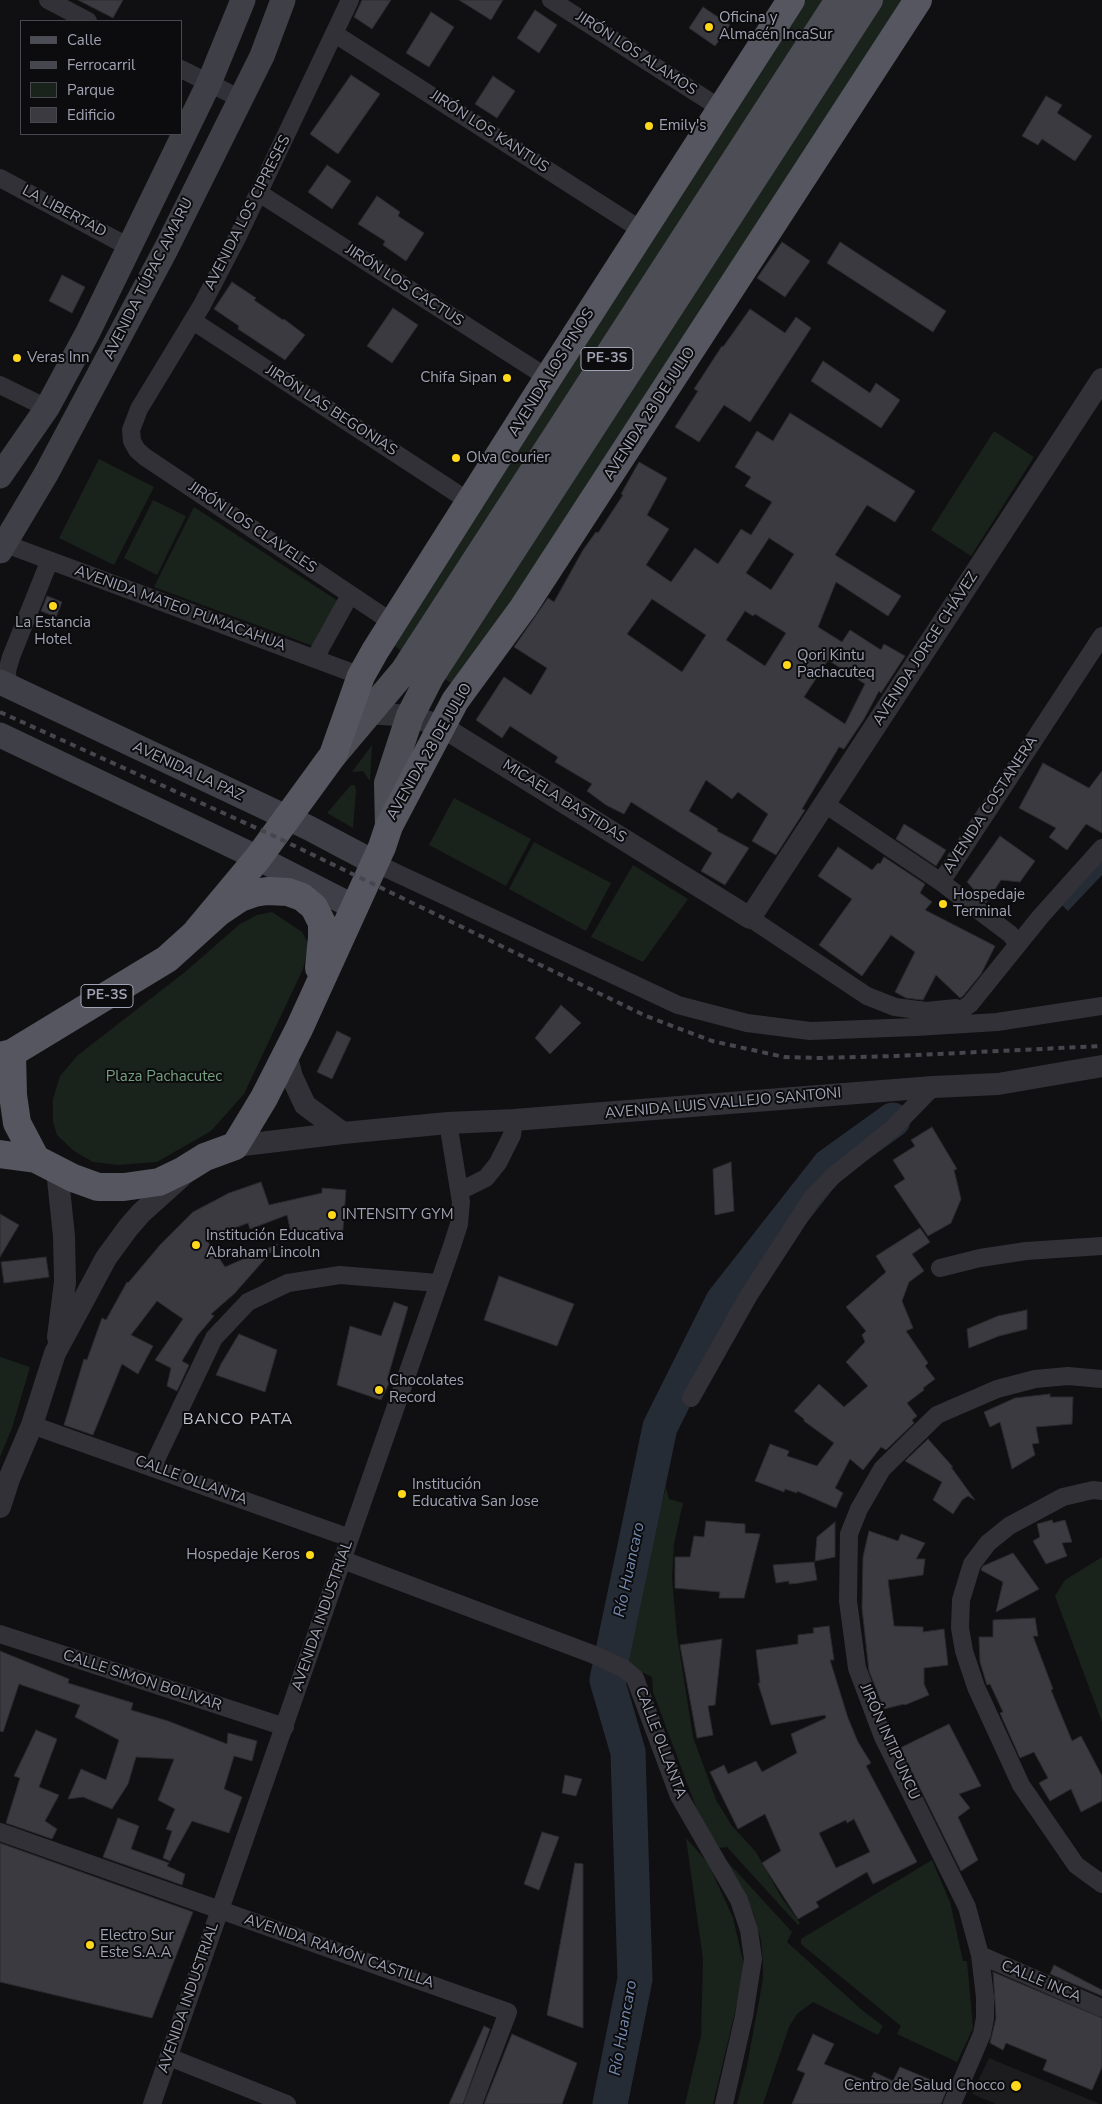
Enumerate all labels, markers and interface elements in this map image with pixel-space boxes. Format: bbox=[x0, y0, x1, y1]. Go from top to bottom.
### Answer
street label: JIRÓN LOS ALAMOS bbox=[572, 8, 700, 100]
place label: Oficina y Almacén IncaSur bbox=[719, 9, 833, 44]
legend bbox=[20, 20, 182, 135]
marker: Oficina y Almacén IncaSur bbox=[703, 21, 715, 33]
text: Calle bbox=[67, 30, 102, 50]
text: Ferrocarril bbox=[67, 55, 135, 75]
text: Parque bbox=[67, 80, 115, 100]
street label: JIRÓN LOS KANTUS bbox=[426, 87, 552, 177]
text: Edificio bbox=[67, 105, 115, 125]
place label: Emily's bbox=[659, 117, 707, 135]
marker: Emily's bbox=[643, 120, 655, 132]
street label: AVENIDA LOS CIPRESES bbox=[201, 133, 295, 293]
street label: LA LIBERTAD bbox=[19, 182, 109, 242]
street label: AVENIDA TÚPAC AMARU bbox=[100, 195, 198, 363]
street label: JIRÓN LOS CACTUS bbox=[342, 241, 466, 331]
street label: AVENIDA LOS PINOS bbox=[505, 306, 599, 440]
street label: AVENIDA 28 DE JULIO bbox=[600, 344, 700, 484]
road number: PE-3S bbox=[581, 348, 633, 370]
place label: Veras Inn bbox=[27, 349, 90, 367]
marker: Veras Inn bbox=[11, 352, 23, 364]
street label: JIRÓN LAS BEGONIAS bbox=[262, 362, 400, 460]
place label: Chifa Sipan bbox=[420, 369, 497, 387]
marker: Chifa Sipan bbox=[501, 372, 513, 384]
place label: Olva Courier bbox=[466, 449, 550, 467]
marker: Olva Courier bbox=[450, 452, 462, 464]
street label: JIRÓN LOS CLAVELES bbox=[185, 478, 319, 578]
street label: AVENIDA MATEO PUMACAHUA bbox=[72, 562, 288, 656]
street label: AVENIDA JORGE CHÁVEZ bbox=[870, 569, 982, 729]
marker: La Estancia Hotel bbox=[47, 600, 59, 612]
place label: La Estancia Hotel bbox=[15, 614, 91, 649]
place label: Qori Kintu Pachacuteq bbox=[797, 647, 875, 682]
marker: Qori Kintu Pachacuteq bbox=[781, 659, 793, 671]
street label: AVENIDA 28 DE JULIO bbox=[384, 681, 476, 823]
street label: AVENIDA COSTANERA bbox=[940, 733, 1042, 877]
street label: AVENIDA LA PAZ bbox=[130, 738, 246, 806]
street label: MICAELA BASTIDAS bbox=[499, 757, 629, 847]
place label: Hospedaje Terminal bbox=[953, 886, 1025, 921]
marker: Hospedaje Terminal bbox=[937, 898, 949, 910]
road number: PE-3S bbox=[81, 984, 133, 1008]
park label: Plaza Pachacutec bbox=[106, 1068, 222, 1086]
street label: AVENIDA LUIS VALLEJO SANTONI bbox=[604, 1085, 842, 1123]
place label: INTENSITY GYM bbox=[342, 1206, 454, 1224]
marker: INTENSITY GYM bbox=[326, 1209, 338, 1221]
place label: Institución Educativa Abraham Lincoln bbox=[206, 1227, 344, 1262]
marker: Institución Educativa Abraham Lincoln bbox=[190, 1239, 202, 1251]
place label: Chocolates Record bbox=[389, 1372, 464, 1407]
marker: Chocolates Record bbox=[373, 1384, 385, 1396]
district label: BANCO PATA bbox=[181, 1410, 295, 1430]
street label: CALLE OLLANTA bbox=[132, 1452, 250, 1510]
place label: Institución Educativa San Jose bbox=[412, 1476, 539, 1511]
marker: Institución Educativa San Jose bbox=[396, 1488, 408, 1500]
water label: Río Huancaro bbox=[611, 1521, 649, 1619]
street label: AVENIDA INDUSTRIAL bbox=[289, 1538, 357, 1694]
place label: Hospedaje Keros bbox=[186, 1546, 300, 1564]
marker: Hospedaje Keros bbox=[304, 1549, 316, 1561]
street label: CALLE SIMON BOLIVAR bbox=[60, 1647, 224, 1715]
street label: JIRÓN INTIPUNCU bbox=[855, 1681, 923, 1803]
street label: CALLE OLLANTA bbox=[630, 1685, 690, 1801]
street label: AVENIDA RAMÓN CASTILLA bbox=[242, 1911, 436, 1993]
street label: AVENIDA INDUSTRIAL bbox=[155, 1920, 223, 2076]
place label: Electro Sur Este S.A.A bbox=[100, 1927, 174, 1962]
marker: Electro Sur Este S.A.A bbox=[84, 1939, 96, 1951]
street label: CALLE INCA bbox=[998, 1957, 1084, 2007]
water label: Río Huancaro bbox=[606, 1979, 642, 2077]
place label: Centro de Salud Chocco bbox=[844, 2077, 1005, 2095]
marker: Centro de Salud Chocco bbox=[1009, 2079, 1023, 2093]

